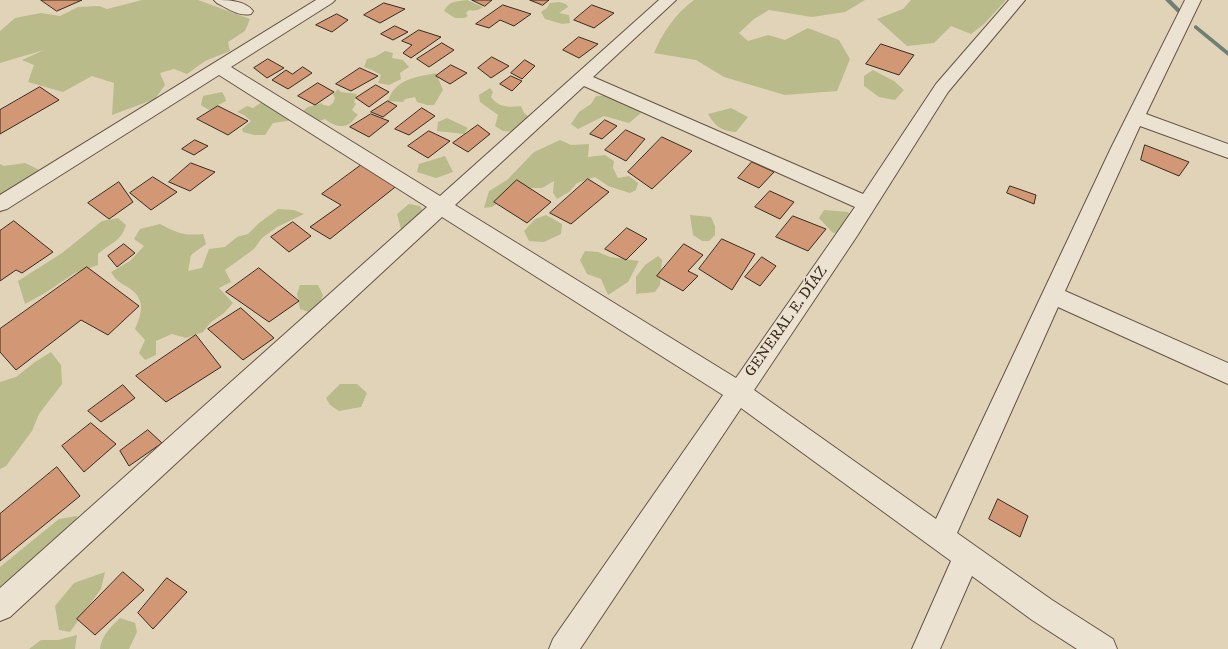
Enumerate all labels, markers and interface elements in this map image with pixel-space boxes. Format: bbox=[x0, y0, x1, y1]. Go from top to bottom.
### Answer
street label: GENERAL E. DÍAZ bbox=[742, 263, 832, 381]

